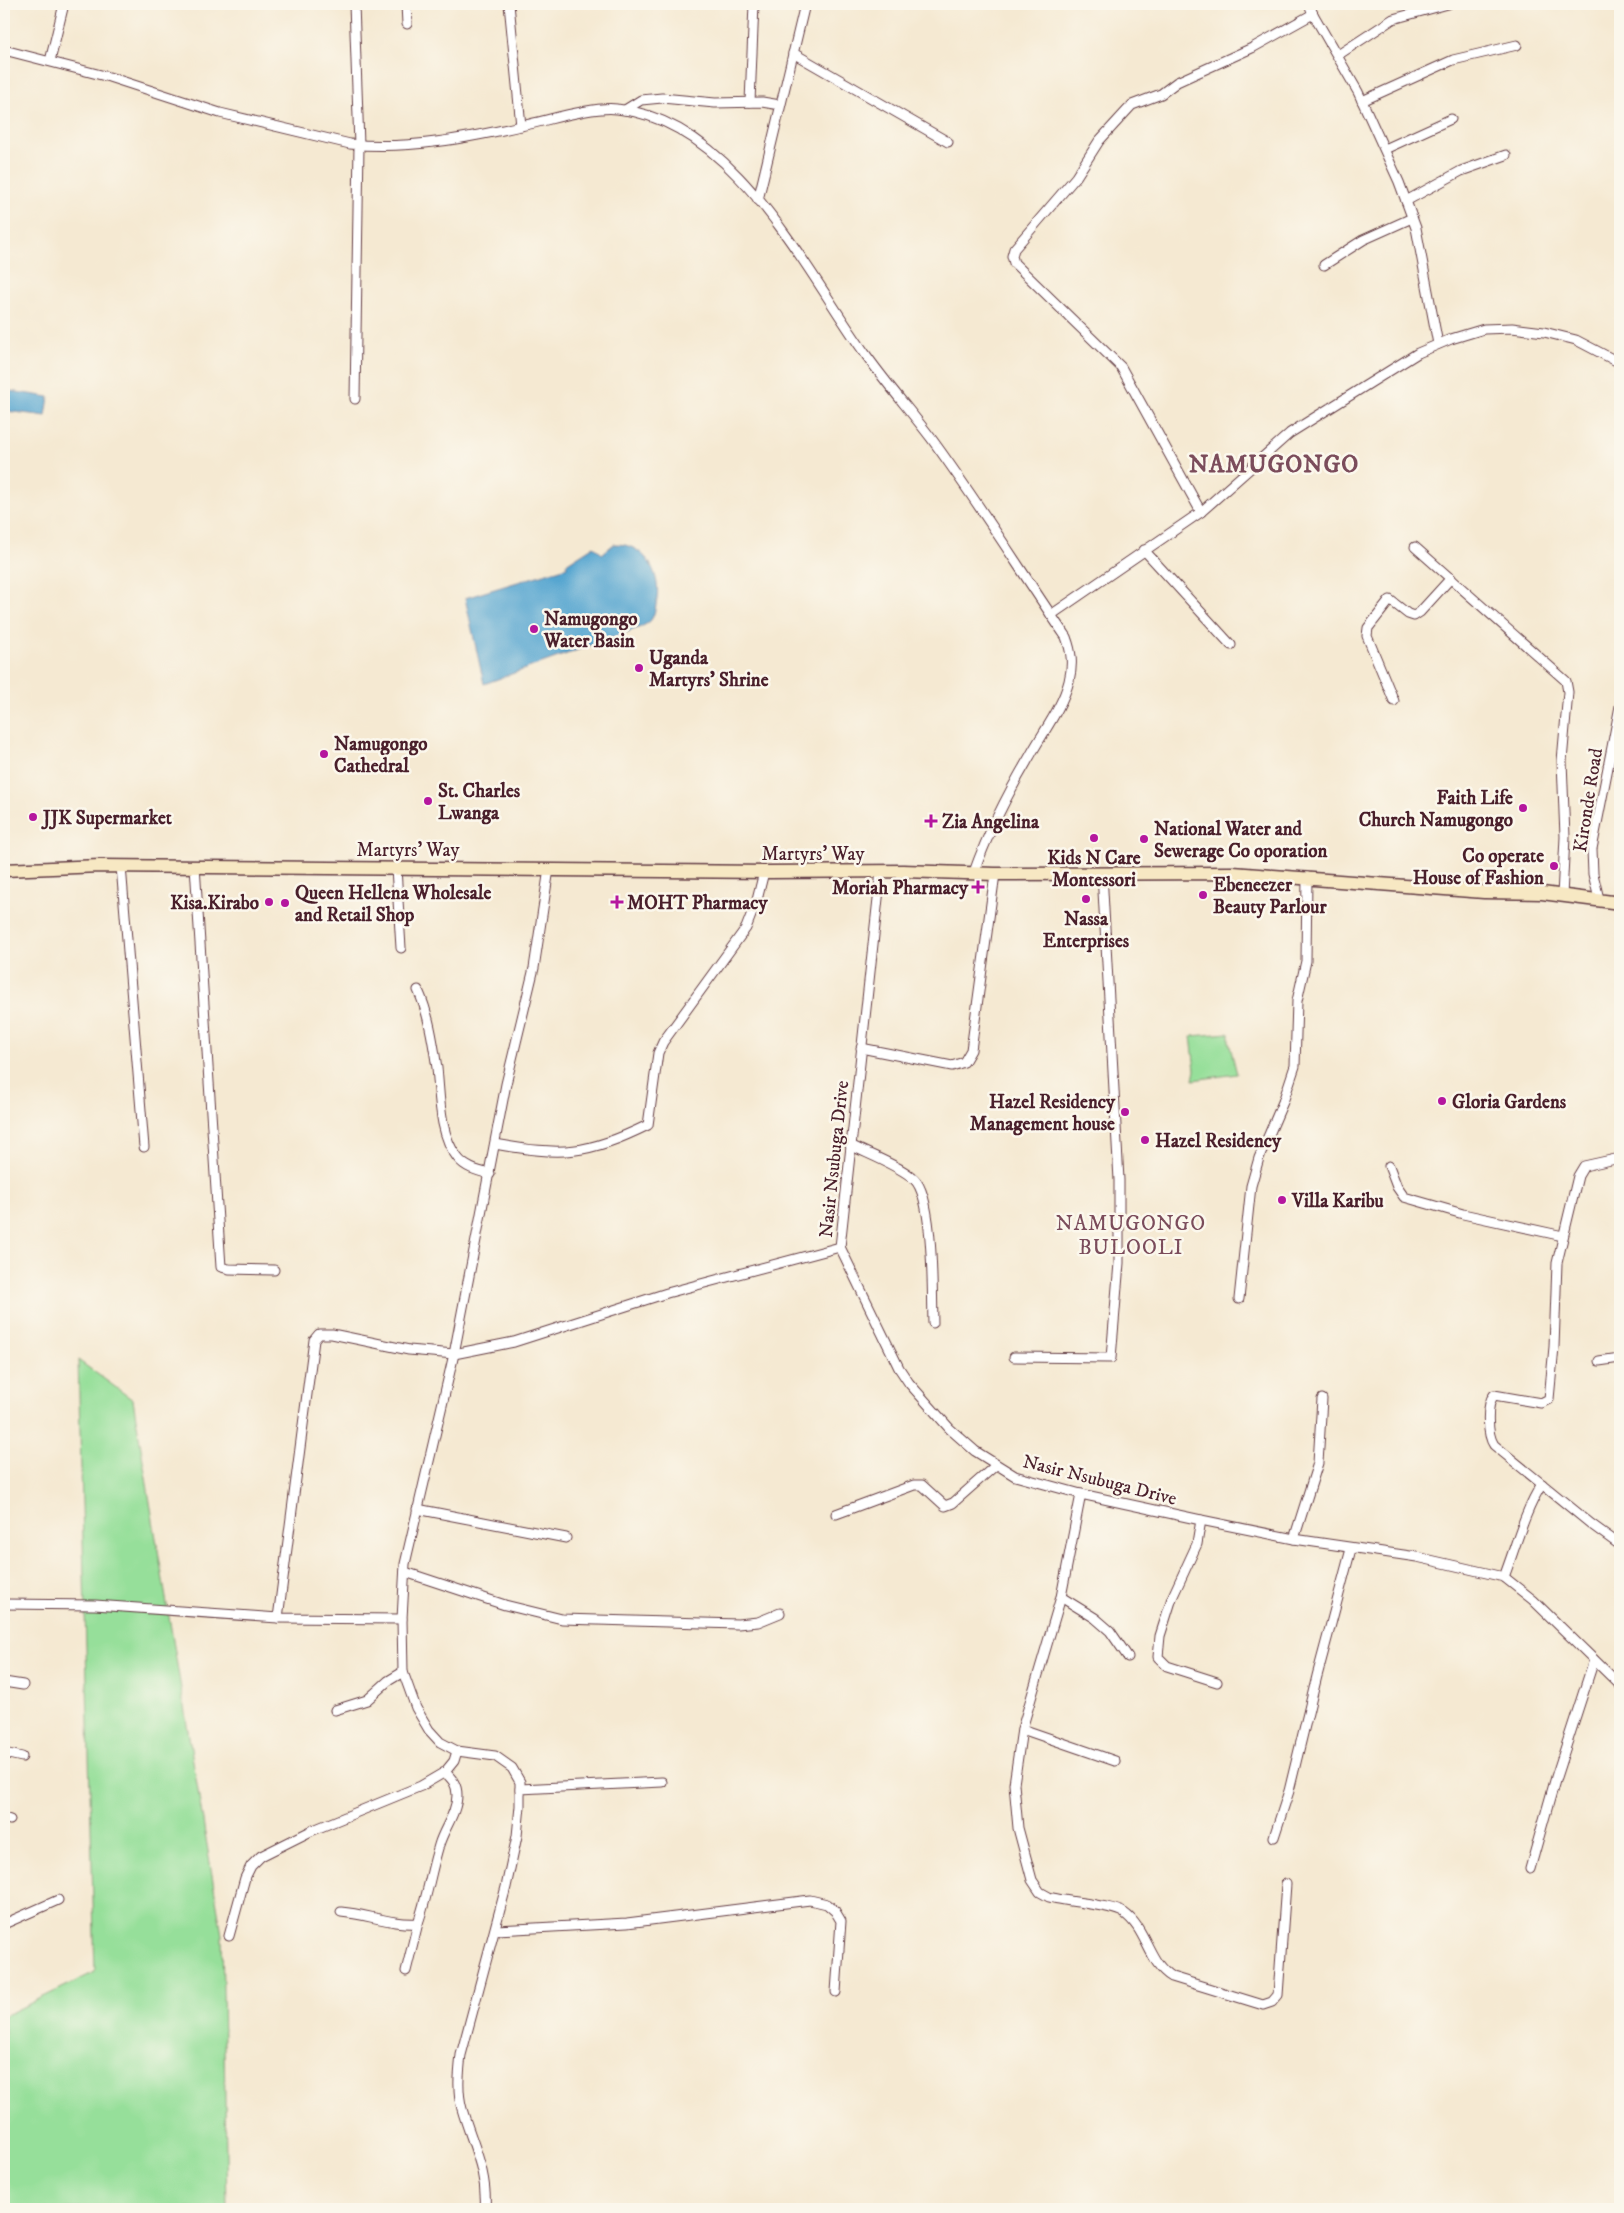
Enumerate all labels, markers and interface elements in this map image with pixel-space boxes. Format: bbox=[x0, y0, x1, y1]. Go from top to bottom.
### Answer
district label: NAMUGONGO bbox=[1189, 450, 1359, 480]
place label: Namugongo Water Basin bbox=[543, 608, 637, 653]
marker: Namugongo Water Basin bbox=[528, 623, 540, 635]
place label: Uganda Martyrs' Shrine bbox=[649, 647, 769, 692]
marker: Uganda Martyrs' Shrine bbox=[633, 662, 645, 674]
place label: Namugongo Cathedral bbox=[334, 733, 427, 778]
street label: Kironde Road bbox=[1569, 746, 1608, 854]
marker: Namugongo Cathedral bbox=[318, 748, 330, 760]
place label: St. Charles Lwanga bbox=[438, 780, 521, 825]
place label: Faith Life Church Namugongo bbox=[1359, 787, 1513, 832]
marker: St. Charles Lwanga bbox=[422, 795, 434, 807]
marker: Faith Life Church Namugongo bbox=[1517, 802, 1529, 814]
place label: JJK Supermarket bbox=[41, 807, 173, 830]
marker: JJK Supermarket bbox=[27, 811, 39, 823]
place label: Zia Angelina bbox=[942, 811, 1040, 834]
marker: Zia Angelina bbox=[924, 814, 938, 828]
place label: National Water and Sewerage Co oporation bbox=[1154, 818, 1328, 863]
marker: Kids N Care Montessori bbox=[1088, 832, 1100, 844]
marker: National Water and Sewerage Co oporation bbox=[1138, 833, 1150, 845]
street label: Martyrs' Way bbox=[356, 839, 461, 862]
street label: Martyrs' Way bbox=[761, 843, 866, 866]
place label: Co operate House of Fashion bbox=[1413, 845, 1545, 890]
place label: Kids N Care Montessori bbox=[1047, 847, 1141, 892]
marker: Co operate House of Fashion bbox=[1548, 860, 1560, 872]
place label: Ebeneezer Beauty Parlour bbox=[1213, 874, 1327, 919]
place label: Moriah Pharmacy bbox=[832, 877, 969, 900]
marker: Moriah Pharmacy bbox=[972, 881, 984, 893]
place label: Queen Hellena Wholesale and Retail Shop bbox=[295, 882, 491, 927]
marker: Ebeneezer Beauty Parlour bbox=[1197, 889, 1209, 901]
place label: Kisa.Kirabo bbox=[170, 892, 259, 915]
place label: MOHT Pharmacy bbox=[627, 892, 769, 915]
marker: Nassa Enterprises bbox=[1080, 893, 1092, 905]
marker: Kisa.Kirabo bbox=[263, 896, 275, 908]
marker: MOHT Pharmacy bbox=[611, 896, 623, 908]
marker: Queen Hellena Wholesale and Retail Shop bbox=[279, 897, 291, 909]
place label: Nassa Enterprises bbox=[1043, 908, 1130, 953]
street label: Nasir Nsubuga Drive bbox=[815, 1079, 854, 1239]
place label: Hazel Residency Management house bbox=[970, 1091, 1116, 1136]
place label: Gloria Gardens bbox=[1452, 1091, 1567, 1114]
marker: Gloria Gardens bbox=[1436, 1095, 1448, 1107]
marker: Hazel Residency Management house bbox=[1119, 1106, 1131, 1118]
place label: Hazel Residency bbox=[1155, 1130, 1282, 1153]
marker: Hazel Residency bbox=[1139, 1134, 1151, 1146]
place label: Villa Karibu bbox=[1291, 1190, 1384, 1213]
marker: Villa Karibu bbox=[1276, 1194, 1288, 1206]
district label: NAMUGONGO BULOOLI bbox=[1056, 1211, 1206, 1261]
street label: Nasir Nsubuga Drive bbox=[1020, 1450, 1179, 1511]

